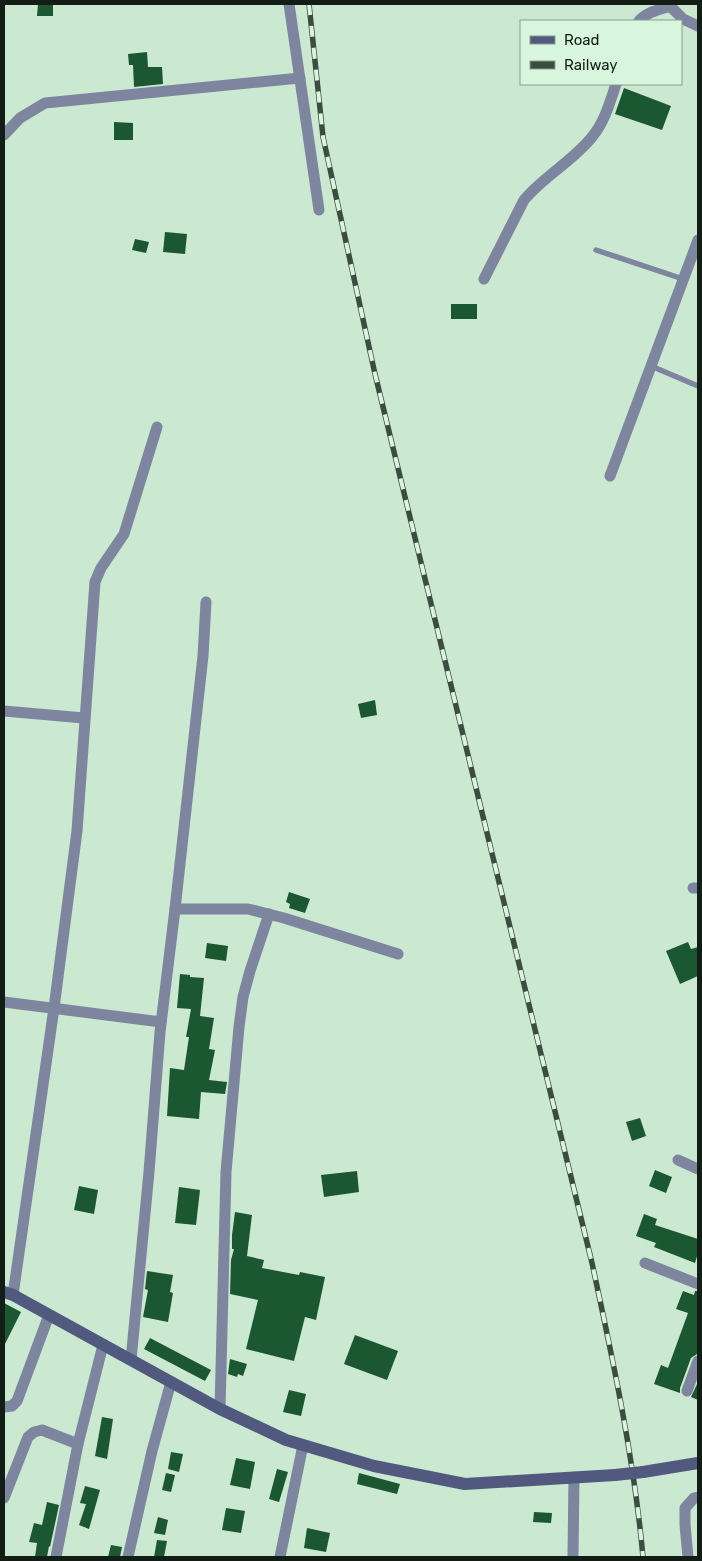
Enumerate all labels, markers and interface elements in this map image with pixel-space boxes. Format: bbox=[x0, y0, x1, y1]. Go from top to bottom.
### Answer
legend bbox=[520, 20, 682, 85]
text: Road bbox=[564, 31, 600, 49]
text: Railway bbox=[564, 56, 618, 74]

